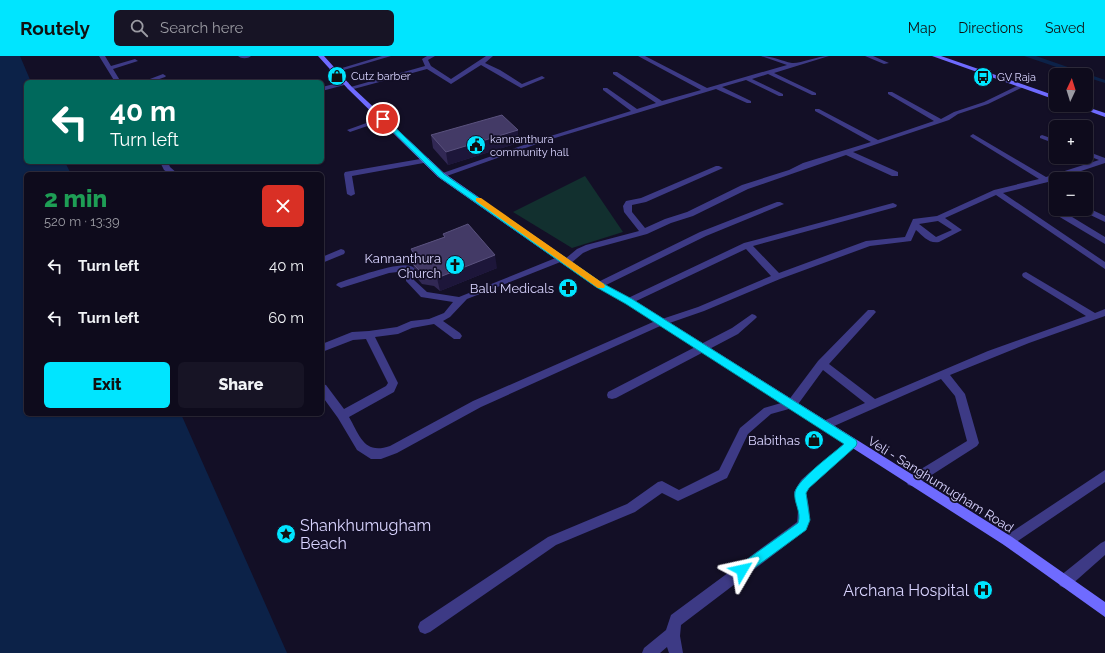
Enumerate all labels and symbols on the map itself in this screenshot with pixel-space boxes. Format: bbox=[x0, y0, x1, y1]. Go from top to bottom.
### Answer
shop icon: Cutz barber bbox=[326, 65, 348, 87]
bus stop icon: GV Raja bbox=[972, 66, 994, 88]
north arrow bbox=[1049, 68, 1093, 112]
place label: Cutz barber bbox=[351, 70, 411, 83]
place label: GV Raja bbox=[997, 71, 1036, 84]
pin bbox=[366, 102, 400, 136]
place label: kannanthura community hall bbox=[490, 133, 569, 159]
public building icon: kannanthura community hall bbox=[465, 134, 487, 156]
place label: Kannanthura Church bbox=[365, 251, 441, 281]
church icon: Kannanthura Church bbox=[444, 254, 466, 276]
pharmacy icon: Balu Medicals bbox=[557, 277, 579, 299]
place label: Balu Medicals bbox=[470, 281, 554, 296]
shop icon: Babithas bbox=[803, 429, 825, 451]
place label: Babithas bbox=[748, 433, 800, 448]
street label: Veli - Sanghumugham Road bbox=[865, 433, 1016, 536]
place label: Shankhumugham Beach bbox=[300, 516, 431, 553]
place icon: Shankhumugham Beach bbox=[275, 523, 297, 545]
position arrow bbox=[721, 549, 763, 591]
hospital icon: Archana Hospital bbox=[972, 579, 994, 601]
place label: Archana Hospital bbox=[843, 581, 970, 600]

